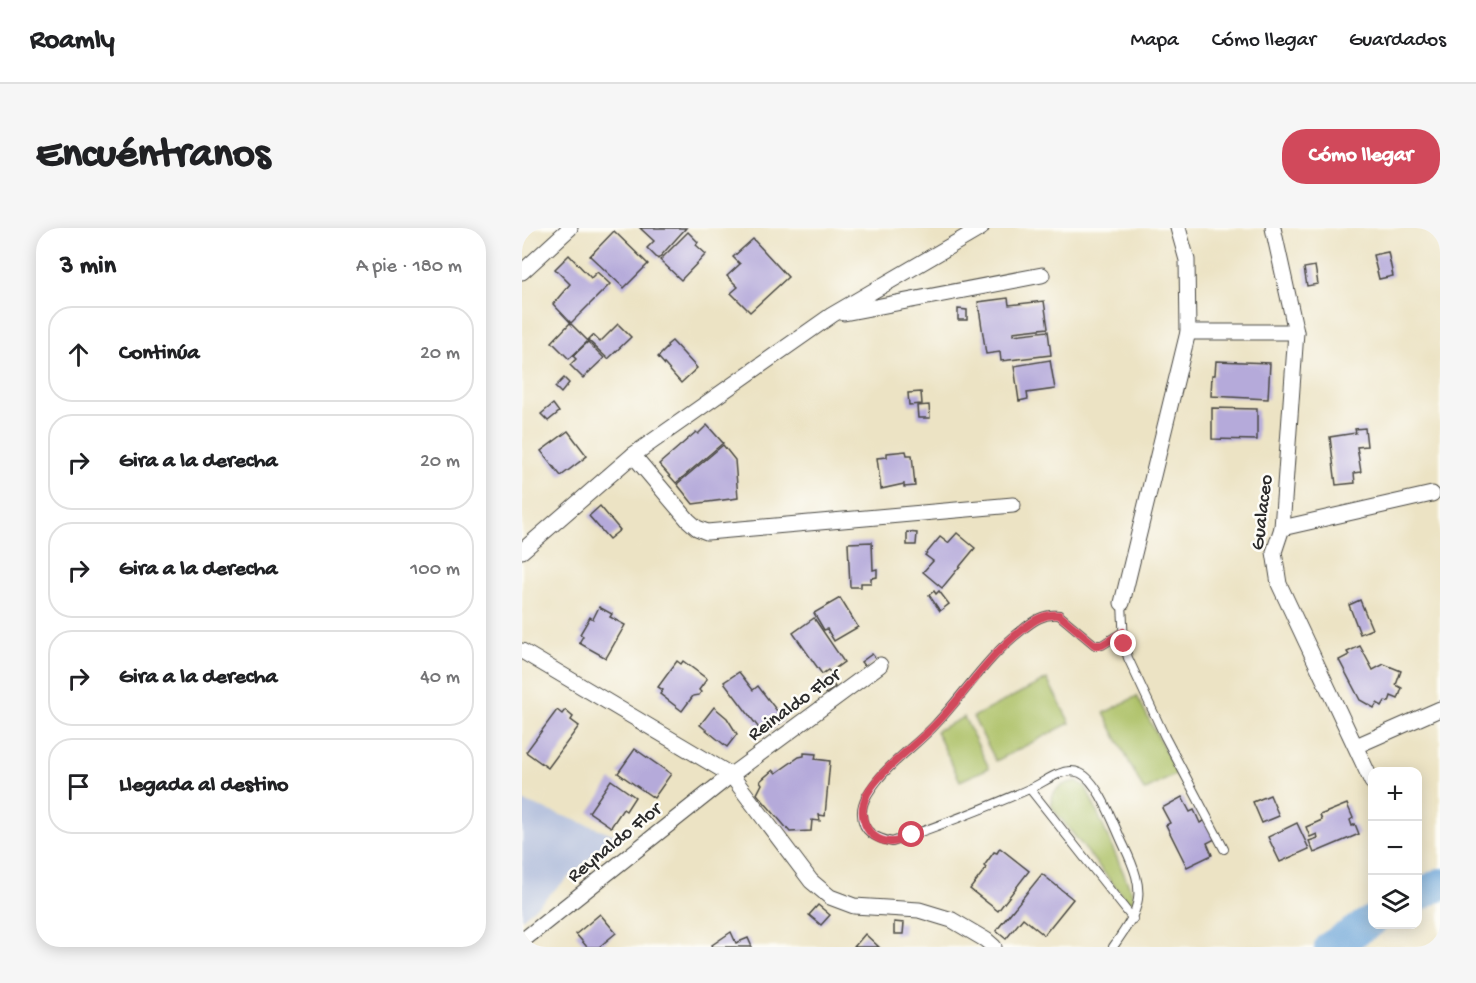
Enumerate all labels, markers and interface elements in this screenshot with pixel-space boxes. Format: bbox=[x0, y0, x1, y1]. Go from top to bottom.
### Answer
text: Roamly bbox=[30, 25, 115, 58]
text: Mapa bbox=[1130, 29, 1179, 54]
text: Cómo llegar bbox=[1212, 29, 1316, 54]
text: Guardados bbox=[1349, 29, 1446, 54]
button: Cómo llegar bbox=[1282, 129, 1440, 184]
text: Encuéntranos bbox=[36, 132, 270, 181]
text: 3 min bbox=[60, 252, 116, 283]
text: A pie · 180 m bbox=[356, 256, 462, 279]
icon: ahead bbox=[62, 338, 95, 371]
text: Continúa bbox=[119, 341, 200, 367]
text: 20 m bbox=[420, 343, 460, 366]
icon: right bbox=[62, 446, 95, 479]
text: Gira a la derecha bbox=[119, 449, 277, 475]
text: 20 m bbox=[420, 451, 460, 474]
street label: Gualaceo bbox=[1247, 473, 1280, 552]
icon: right bbox=[62, 554, 95, 587]
text: Gira a la derecha bbox=[119, 557, 277, 583]
text: 100 m bbox=[410, 559, 460, 582]
route end bbox=[1110, 630, 1136, 656]
icon: right bbox=[62, 662, 95, 695]
street label: Reinaldo Flor bbox=[744, 663, 847, 747]
text: Gira a la derecha bbox=[119, 665, 277, 691]
text: 40 m bbox=[420, 667, 460, 690]
map controls bbox=[1368, 767, 1422, 929]
button: + bbox=[1368, 767, 1422, 821]
icon: arrive bbox=[62, 770, 95, 803]
text: Llegada al destino bbox=[119, 773, 289, 799]
street label: Reynaldo Flor bbox=[563, 798, 668, 889]
route start bbox=[898, 821, 924, 847]
button: − bbox=[1368, 821, 1422, 875]
button: layers bbox=[1368, 875, 1422, 929]

